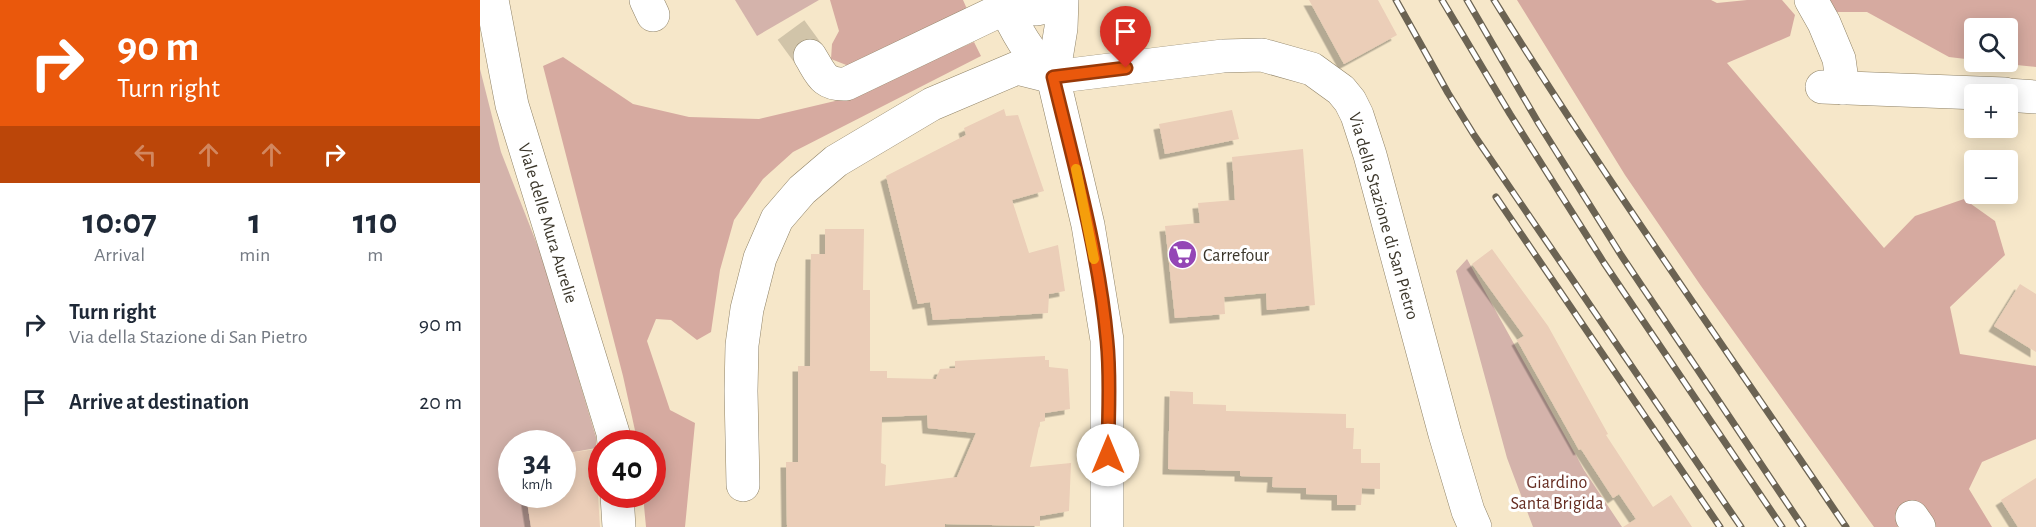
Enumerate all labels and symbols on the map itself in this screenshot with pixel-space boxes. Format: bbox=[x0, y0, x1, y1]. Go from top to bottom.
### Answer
pin bbox=[1100, 6, 1151, 68]
street label: Via della Stazione di San Pietro bbox=[1345, 111, 1421, 322]
street label: Viale delle Mura Aurelie bbox=[514, 141, 580, 305]
supermarket icon: Carrefour bbox=[1166, 239, 1198, 271]
place label: Carrefour bbox=[1203, 247, 1269, 265]
position arrow bbox=[1076, 423, 1140, 487]
speed limit sign: 40 bbox=[588, 430, 666, 508]
park label: Giardino Santa Brigida bbox=[1510, 474, 1604, 513]

